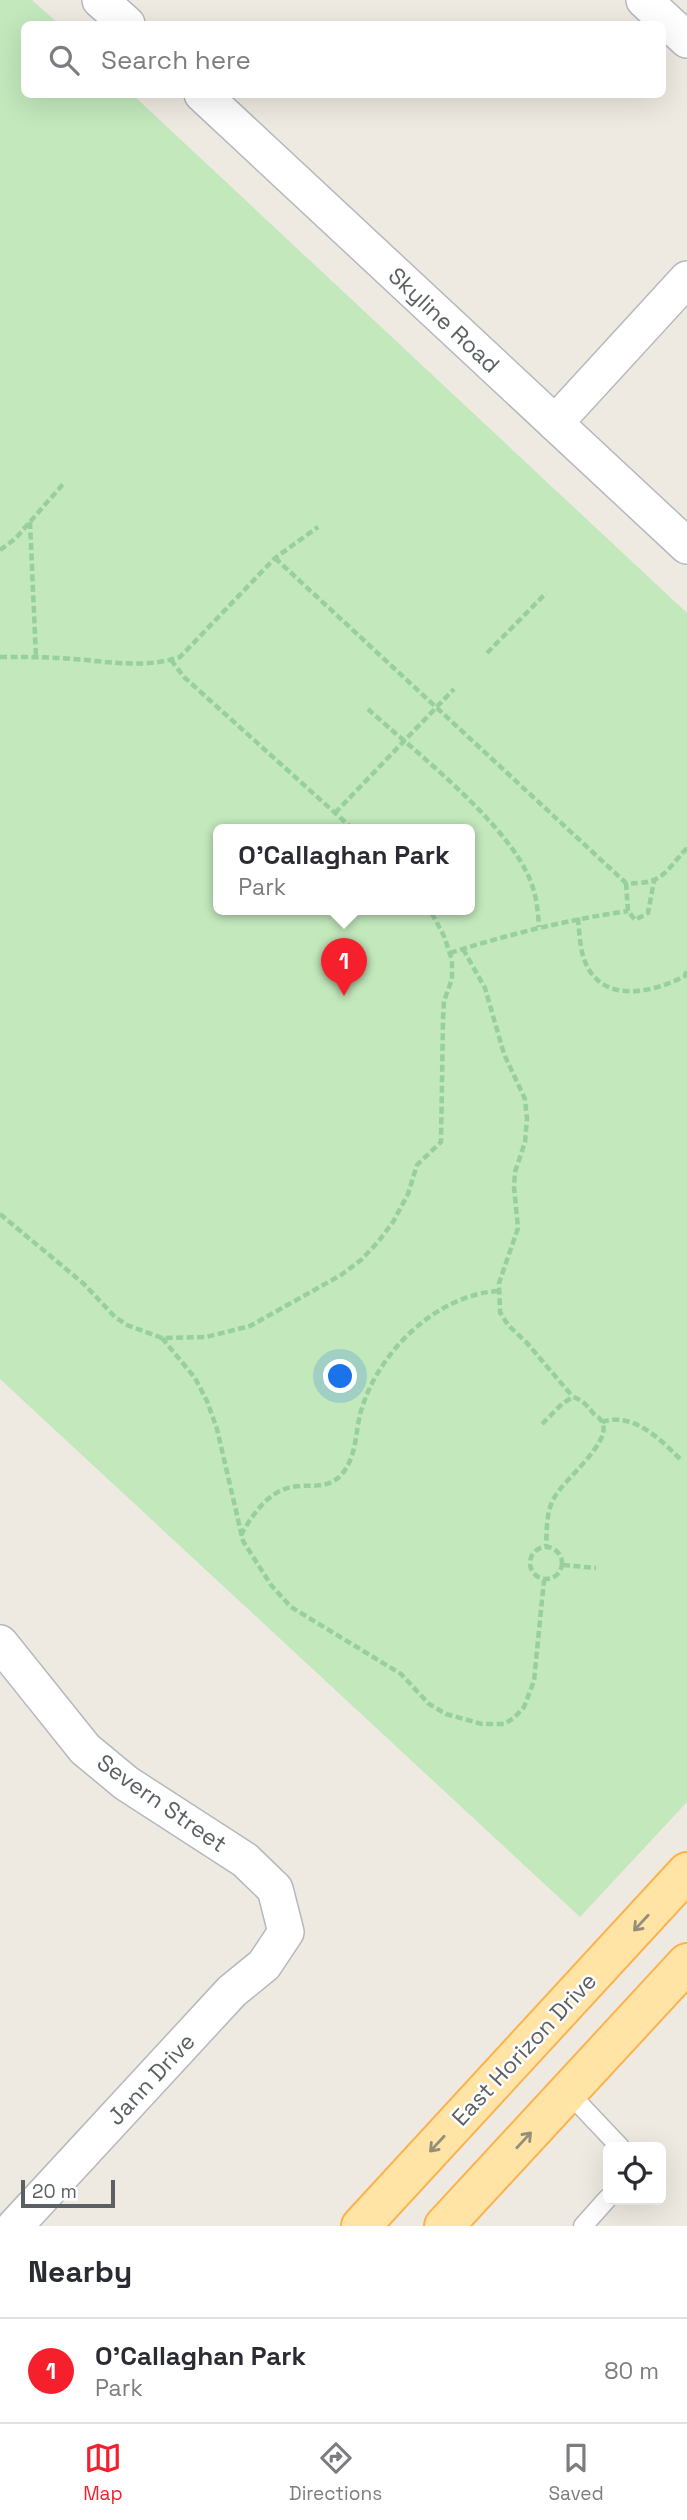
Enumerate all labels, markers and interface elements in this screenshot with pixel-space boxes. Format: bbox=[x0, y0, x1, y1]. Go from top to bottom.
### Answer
search box bbox=[21, 21, 666, 98]
icon: search bbox=[45, 41, 83, 79]
text: Search here bbox=[101, 43, 251, 77]
street label: Skyline Road bbox=[382, 261, 506, 379]
popup bbox=[213, 824, 475, 915]
text: O'Callaghan Park bbox=[238, 838, 450, 872]
text: Park bbox=[238, 872, 286, 902]
pin: 1 bbox=[321, 938, 367, 996]
your location bbox=[323, 1359, 357, 1393]
street label: Severn Street bbox=[91, 1747, 233, 1859]
one-way arrow bbox=[632, 1914, 649, 1931]
street label: East Horizon Drive bbox=[445, 1966, 603, 2132]
street label: Jann Drive bbox=[101, 2027, 201, 2131]
one-way arrow bbox=[515, 2132, 532, 2149]
one-way arrow bbox=[429, 2135, 445, 2153]
map controls bbox=[603, 2142, 666, 2205]
button: locate bbox=[603, 2142, 666, 2205]
scale bar bbox=[21, 2177, 116, 2209]
text: 20 m bbox=[32, 2179, 77, 2204]
text: Nearby bbox=[28, 2252, 132, 2291]
text: O'Callaghan Park bbox=[95, 2339, 306, 2373]
text: 1 bbox=[46, 2356, 56, 2386]
text: 80 m bbox=[604, 2356, 659, 2386]
text: Park bbox=[95, 2373, 143, 2403]
tab: Map bbox=[83, 2439, 123, 2506]
tab: Directions bbox=[289, 2439, 382, 2506]
tab: Saved bbox=[548, 2439, 604, 2506]

